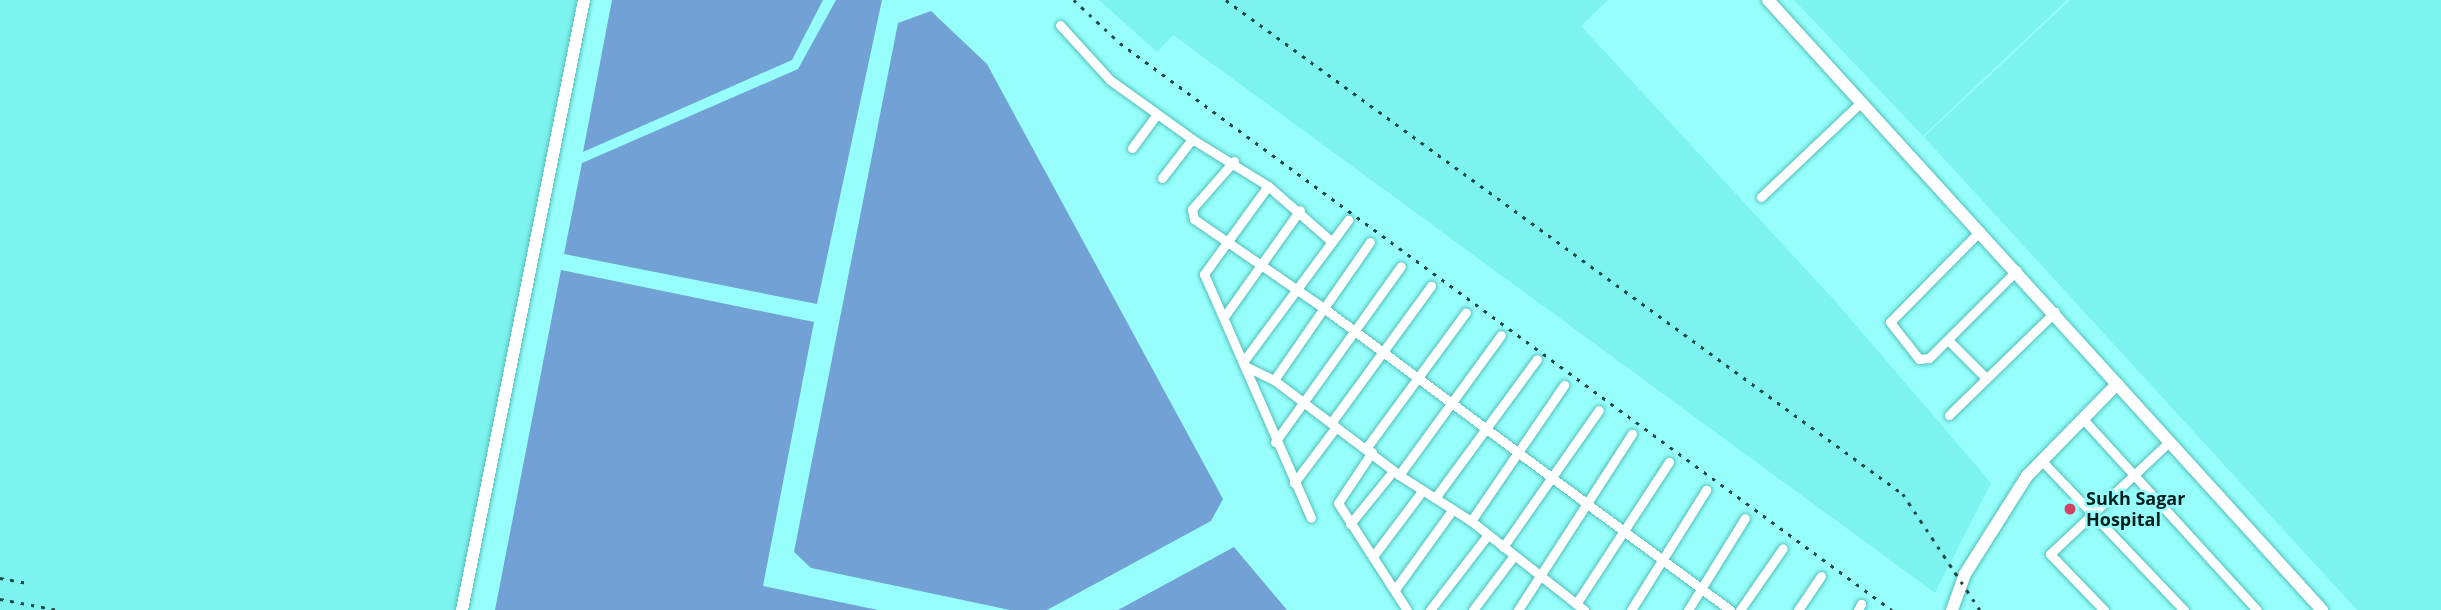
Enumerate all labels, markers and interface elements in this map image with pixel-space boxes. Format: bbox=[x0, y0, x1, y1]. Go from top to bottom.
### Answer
place label: Sukh Sagar Hospital bbox=[2086, 488, 2185, 530]
marker: Sukh Sagar Hospital bbox=[2060, 499, 2080, 519]

